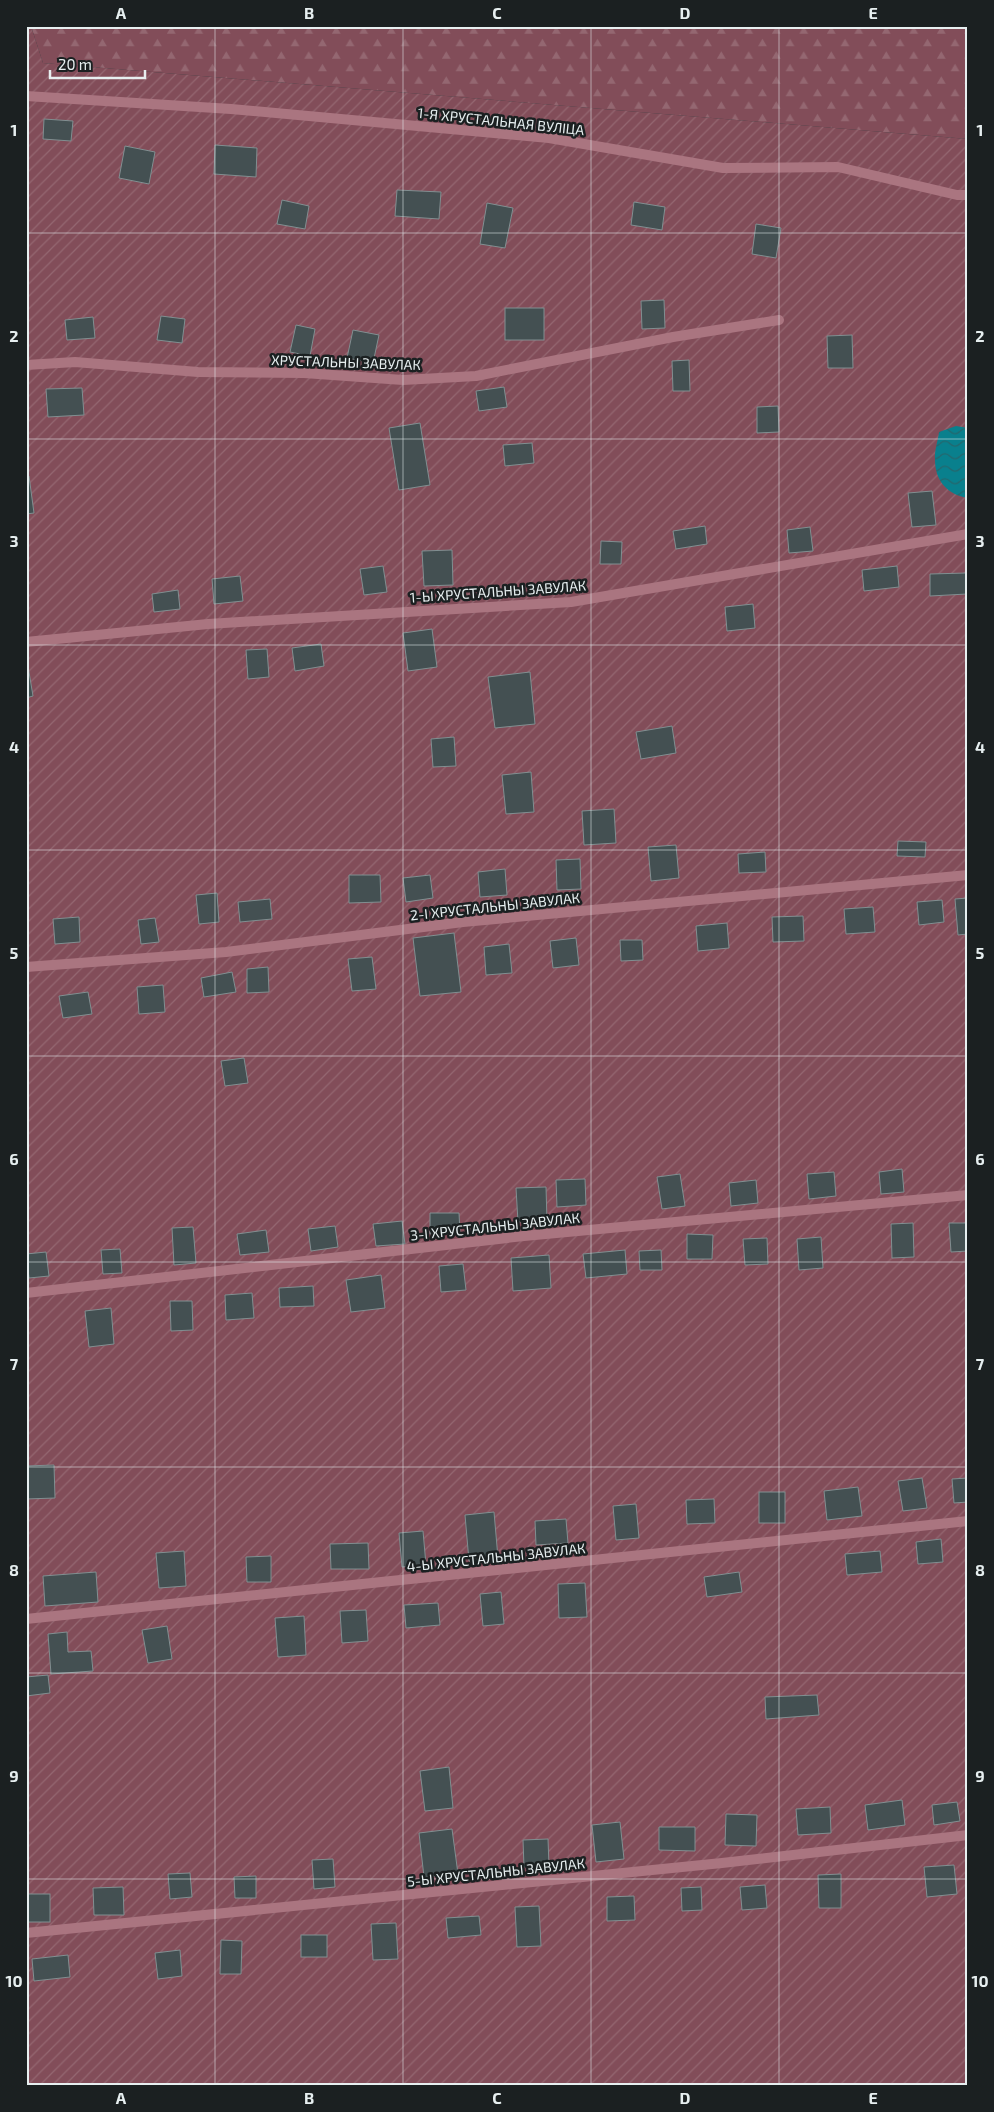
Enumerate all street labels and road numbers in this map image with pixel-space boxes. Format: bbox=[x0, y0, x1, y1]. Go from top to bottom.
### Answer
street label: 1-Я ХРУСТАЛЬНАЯ ВУЛІЦА bbox=[417, 104, 585, 138]
street label: ХРУСТАЛЬНЫ ЗАВУЛАК bbox=[271, 351, 421, 373]
street label: 1-Ы ХРУСТАЛЬНЫ ЗАВУЛАК bbox=[409, 576, 587, 606]
street label: 2-І ХРУСТАЛЬНЫ ЗАВУЛАК bbox=[409, 889, 581, 923]
street label: 3-І ХРУСТАЛЬНЫ ЗАВУЛАК bbox=[409, 1209, 581, 1243]
street label: 4-Ы ХРУСТАЛЬНЫ ЗАВУЛАК bbox=[406, 1539, 586, 1575]
street label: 5-Ы ХРУСТАЛЬНЫ ЗАВУЛАК bbox=[406, 1854, 586, 1890]

